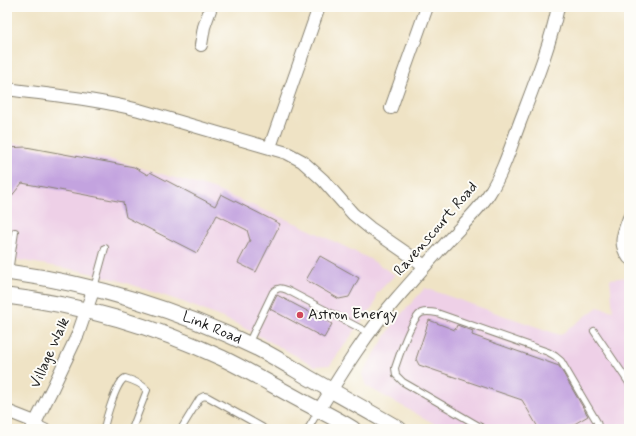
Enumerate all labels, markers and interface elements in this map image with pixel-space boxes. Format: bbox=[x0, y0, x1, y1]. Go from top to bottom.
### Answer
street label: Ravenscourt Road bbox=[390, 178, 482, 280]
place label: Astron Energy bbox=[308, 305, 398, 325]
street label: Link Road bbox=[179, 307, 245, 349]
marker: Astron Energy bbox=[295, 310, 305, 320]
street label: Village Walk bbox=[26, 314, 75, 392]

